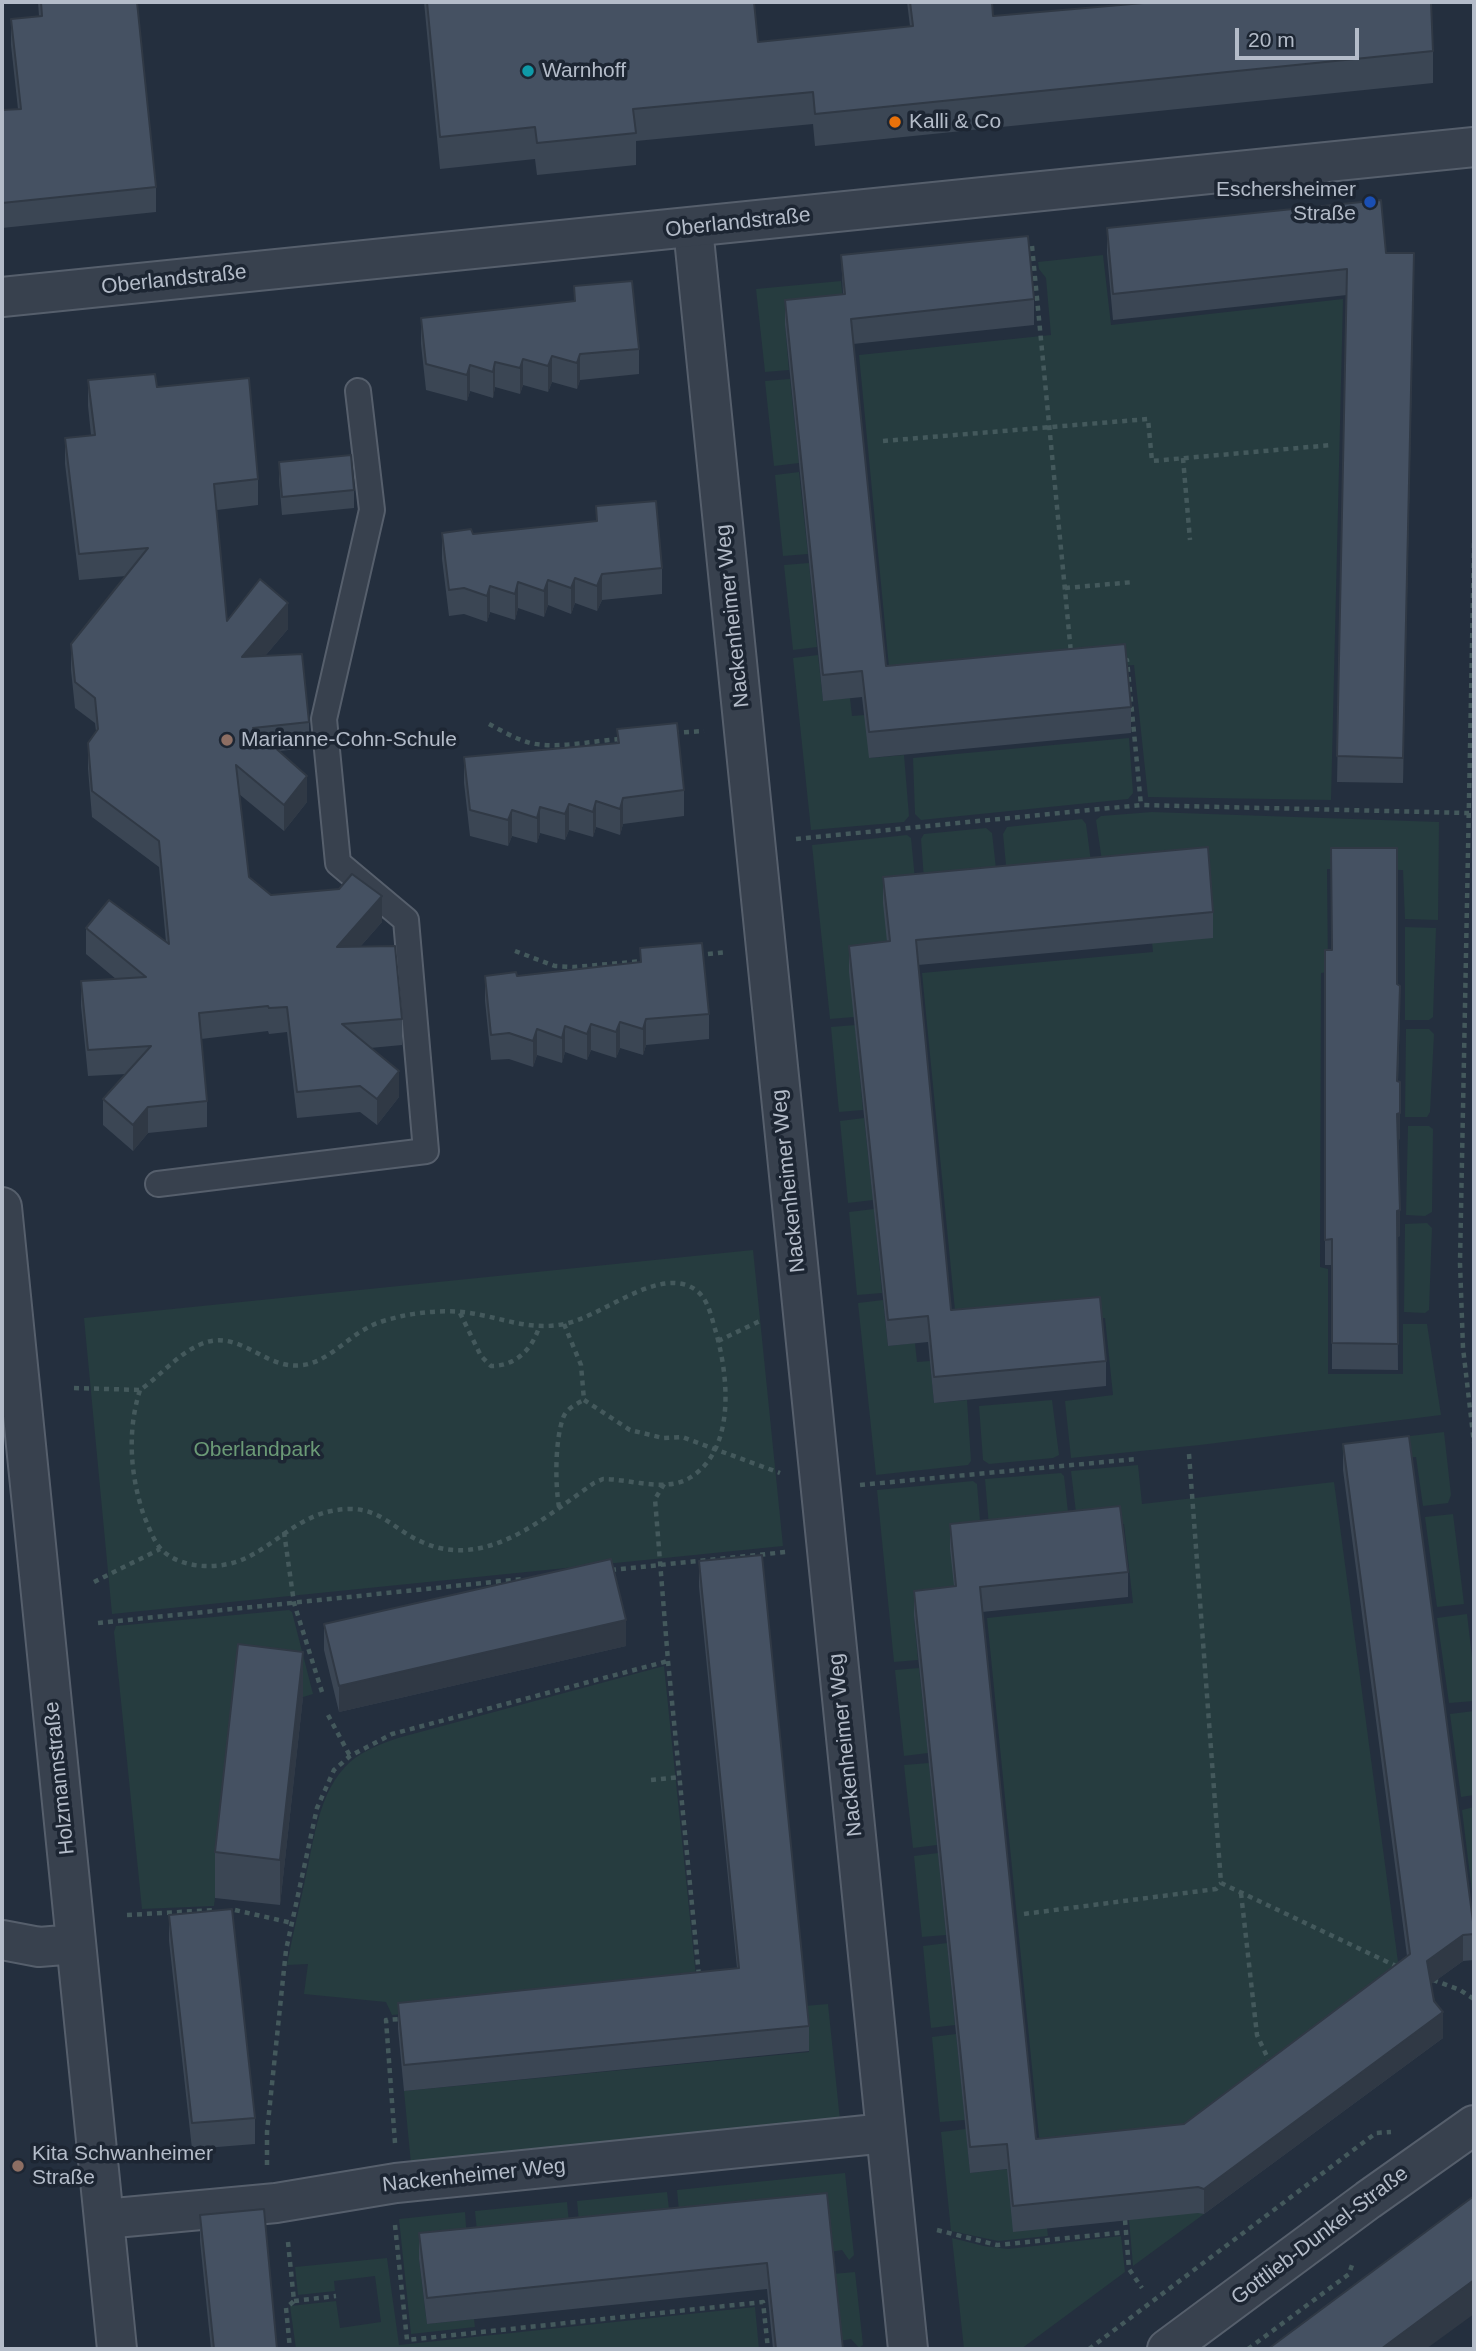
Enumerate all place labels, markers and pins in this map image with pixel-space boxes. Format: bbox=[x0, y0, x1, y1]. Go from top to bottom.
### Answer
place label: Warnhoff bbox=[542, 58, 626, 84]
marker: Warnhoff bbox=[520, 63, 536, 79]
place label: Kalli & Co bbox=[909, 109, 1001, 135]
marker: Kalli & Co bbox=[887, 114, 903, 130]
place label: Eschersheimer Straße bbox=[1216, 177, 1356, 227]
marker: Eschersheimer Straße bbox=[1362, 194, 1378, 210]
place label: Marianne-Cohn-Schule bbox=[241, 727, 457, 753]
marker: Marianne-Cohn-Schule bbox=[219, 732, 235, 748]
place label: Kita Schwanheimer Straße bbox=[32, 2141, 213, 2191]
marker: Kita Schwanheimer Straße bbox=[10, 2158, 26, 2174]

